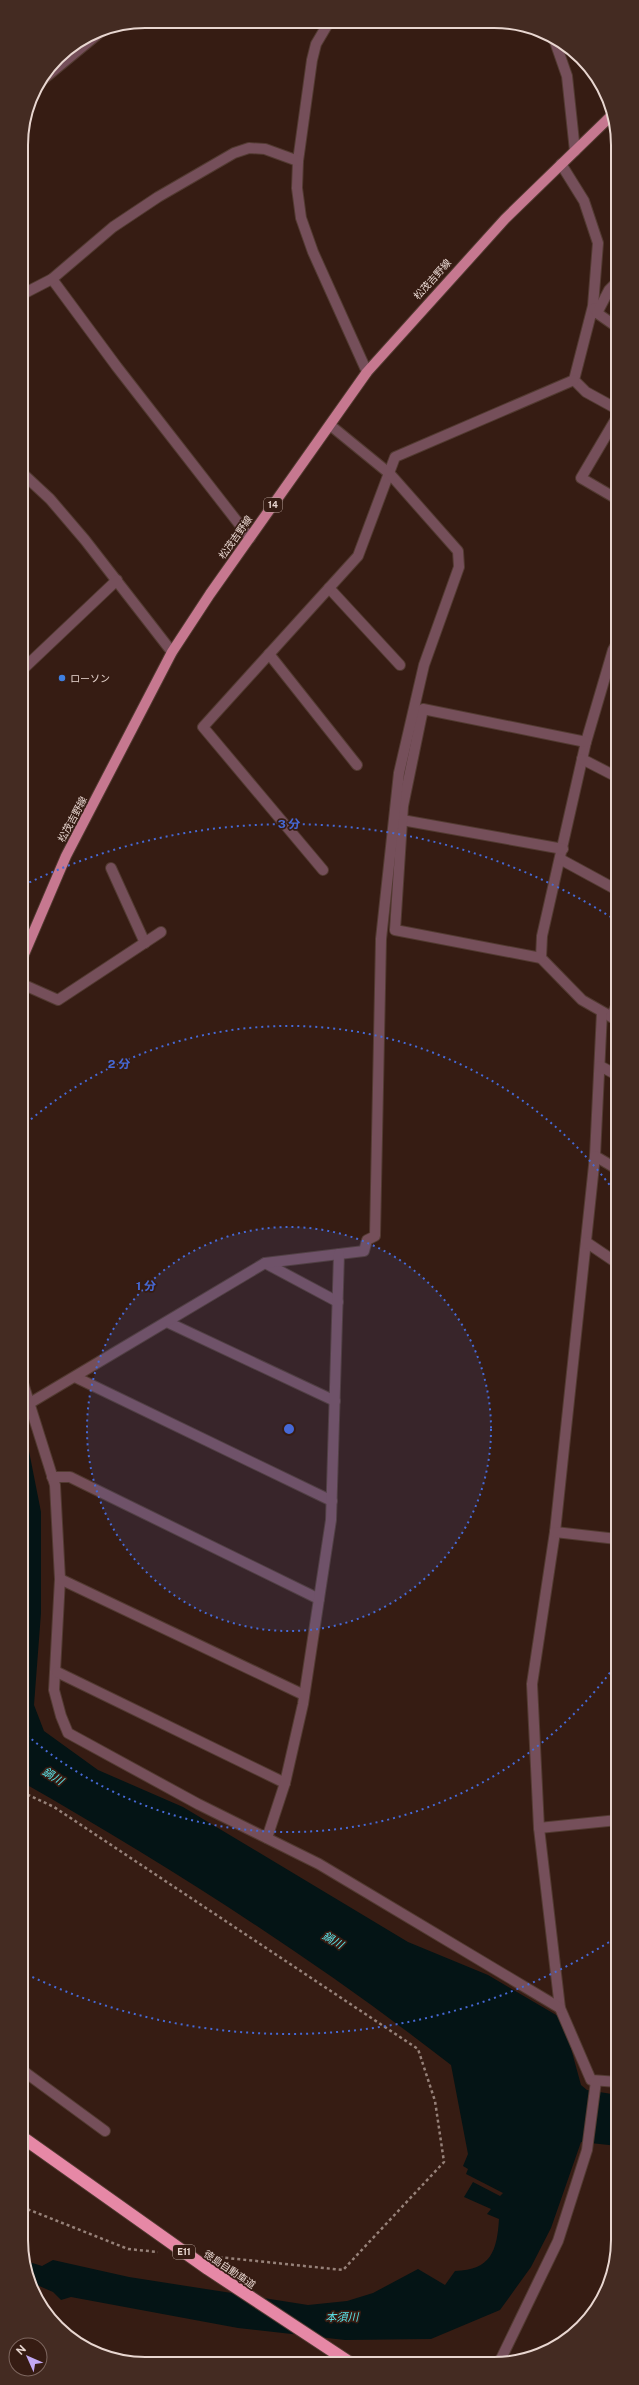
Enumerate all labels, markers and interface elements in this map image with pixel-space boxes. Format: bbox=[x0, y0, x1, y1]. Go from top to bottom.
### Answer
street label: 松茂吉野線 bbox=[411, 256, 453, 302]
road number: 14 bbox=[264, 498, 282, 512]
street label: 松茂吉野線 bbox=[216, 513, 254, 561]
place label: ローソン bbox=[70, 672, 110, 684]
marker: ローソン bbox=[57, 673, 67, 683]
street label: 松茂吉野線 bbox=[55, 794, 89, 844]
text: 3 分 bbox=[278, 817, 300, 831]
text: 2 分 bbox=[108, 1057, 130, 1071]
text: 1 分 bbox=[136, 1279, 156, 1293]
centre of rings bbox=[282, 1422, 296, 1436]
water label: 鍋川 bbox=[40, 1765, 66, 1787]
water label: 鍋川 bbox=[320, 1929, 346, 1951]
road number: E11 bbox=[173, 2245, 195, 2259]
street label: 徳島自動車道 bbox=[202, 2247, 258, 2291]
water label: 本須川 bbox=[325, 2311, 360, 2323]
north arrow bbox=[8, 2337, 48, 2377]
text: N bbox=[14, 2343, 28, 2357]

